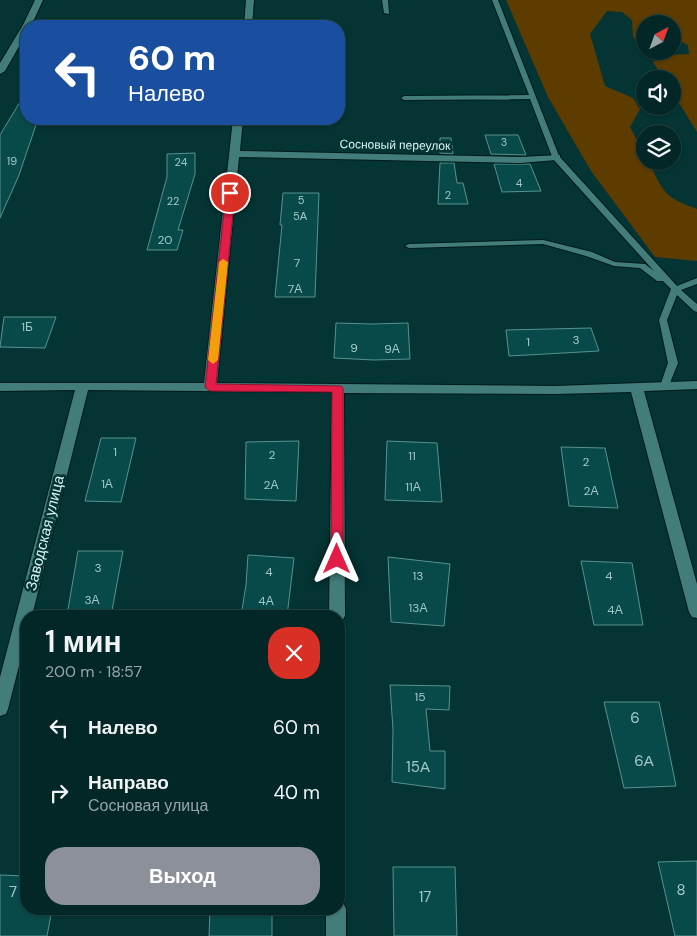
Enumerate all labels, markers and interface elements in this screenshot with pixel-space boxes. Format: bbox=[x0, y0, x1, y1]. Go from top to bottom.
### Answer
north arrow bbox=[636, 15, 681, 60]
map controls bbox=[636, 15, 681, 170]
text: 60 m bbox=[128, 35, 216, 81]
icon: left bbox=[45, 40, 110, 105]
button: sound bbox=[636, 70, 681, 115]
text: Налево bbox=[128, 79, 205, 108]
button: layers bbox=[636, 125, 681, 170]
house number: 3 bbox=[501, 135, 507, 149]
street label: Сосновый переулок bbox=[340, 136, 451, 154]
house number: 19 bbox=[7, 154, 17, 168]
house number: 24 bbox=[175, 155, 188, 169]
pin bbox=[209, 172, 251, 214]
house number: 4 bbox=[516, 176, 523, 190]
icon: arrive bbox=[216, 179, 244, 207]
house number: 2 bbox=[445, 188, 451, 202]
house number: 5 bbox=[298, 193, 305, 207]
house number: 22 bbox=[167, 194, 179, 208]
house number: 5А bbox=[293, 209, 308, 223]
house number: 20 bbox=[157, 232, 173, 248]
house number: 7 bbox=[294, 255, 300, 271]
house number: 7А bbox=[288, 281, 302, 297]
house number: 1Б bbox=[21, 319, 33, 335]
house number: 3 bbox=[572, 332, 580, 348]
house number: 1 bbox=[526, 334, 530, 350]
house number: 9 bbox=[350, 340, 358, 356]
house number: 9А bbox=[384, 341, 400, 357]
house number: 1 bbox=[113, 444, 117, 460]
house number: 2 bbox=[269, 447, 276, 463]
house number: 11 bbox=[408, 448, 416, 464]
house number: 2 bbox=[583, 454, 590, 470]
street label: Заводская улица bbox=[21, 473, 69, 593]
house number: 1А bbox=[101, 476, 113, 492]
house number: 2А bbox=[264, 477, 278, 493]
house number: 11А bbox=[405, 479, 421, 495]
house number: 2А bbox=[584, 483, 598, 499]
position arrow bbox=[310, 532, 362, 584]
house number: 3 bbox=[94, 560, 102, 576]
house number: 4 bbox=[265, 564, 273, 580]
house number: 13 bbox=[413, 568, 423, 584]
house number: 4 bbox=[605, 568, 613, 584]
house number: 3А bbox=[84, 592, 100, 608]
house number: 4А bbox=[258, 593, 274, 609]
house number: 13А bbox=[409, 600, 427, 616]
house number: 4А bbox=[607, 602, 623, 618]
text: 1 мин bbox=[45, 622, 122, 661]
button: close bbox=[268, 627, 320, 679]
text: 200 m · 18:57 bbox=[45, 661, 142, 682]
house number: 15 bbox=[414, 689, 426, 705]
house number: 6 bbox=[630, 708, 640, 728]
icon: left bbox=[45, 714, 73, 742]
text: Налево bbox=[88, 715, 158, 740]
text: 60 m bbox=[273, 715, 320, 740]
house number: 6А bbox=[634, 751, 654, 771]
house number: 15А bbox=[406, 757, 430, 777]
text: Направо bbox=[88, 770, 169, 795]
icon: right bbox=[45, 779, 73, 807]
text: 40 m bbox=[273, 780, 320, 805]
text: Сосновая улица bbox=[88, 795, 208, 816]
button: Выход bbox=[45, 847, 320, 905]
house number: 8 bbox=[676, 880, 686, 900]
house number: 7 bbox=[9, 882, 17, 902]
house number: 17 bbox=[419, 887, 431, 907]

